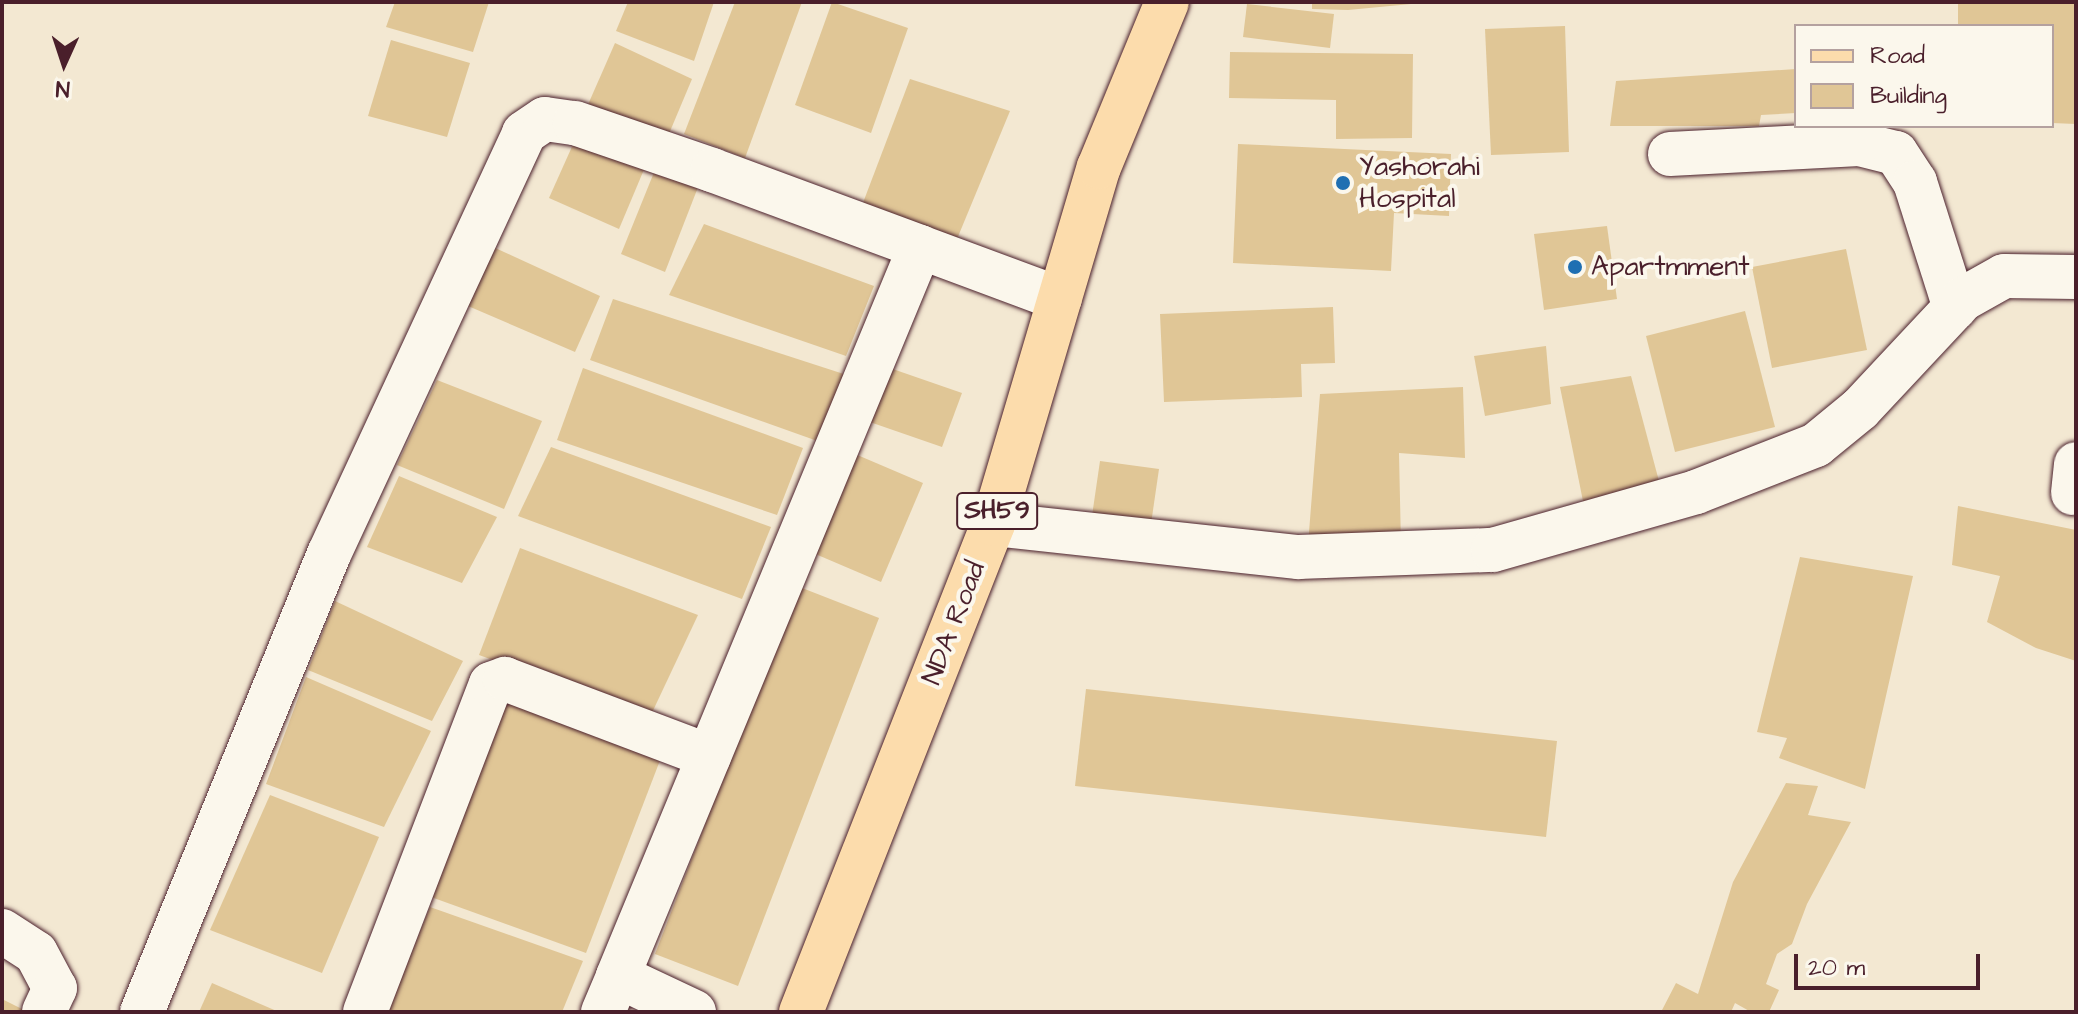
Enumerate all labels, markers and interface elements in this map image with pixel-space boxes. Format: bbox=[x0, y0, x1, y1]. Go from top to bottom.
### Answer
north arrow bbox=[24, 24, 104, 104]
legend bbox=[1794, 24, 2054, 128]
text: Road bbox=[1870, 39, 1925, 73]
text: N bbox=[55, 73, 70, 104]
text: Building bbox=[1870, 79, 1947, 113]
place label: Yashorahi Hospital bbox=[1359, 150, 1480, 216]
marker: Yashorahi Hospital bbox=[1334, 174, 1352, 192]
place label: Apartmment bbox=[1591, 250, 1750, 284]
marker: Apartmment bbox=[1566, 258, 1584, 276]
road number: SH59 bbox=[955, 489, 1039, 533]
street label: NDA Road bbox=[915, 557, 993, 689]
scale bar bbox=[1798, 938, 1984, 988]
text: 20 m bbox=[1808, 951, 1865, 985]

